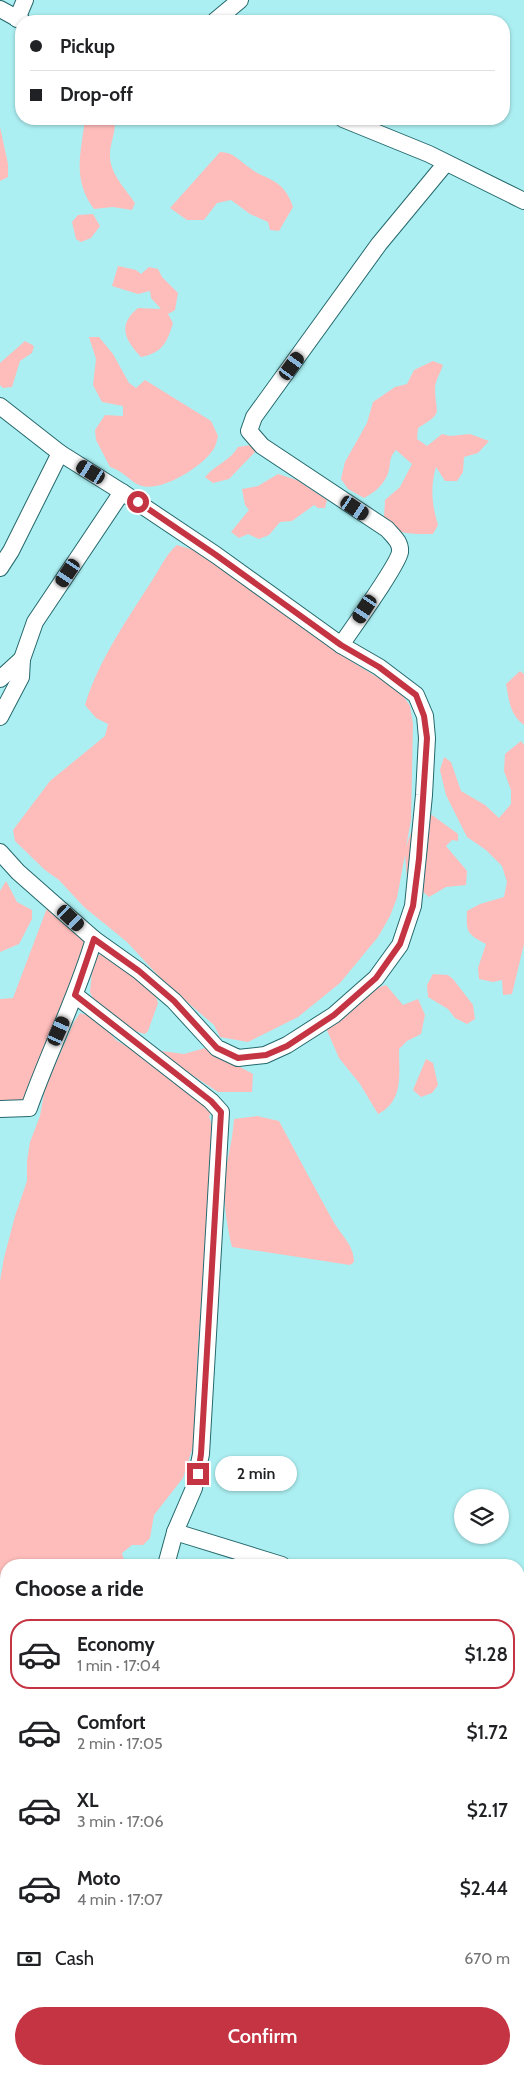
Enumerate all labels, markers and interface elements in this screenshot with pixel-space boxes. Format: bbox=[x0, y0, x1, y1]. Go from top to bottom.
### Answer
text: Pickup bbox=[60, 35, 115, 58]
text: Drop-off bbox=[60, 83, 133, 106]
car bbox=[277, 349, 306, 383]
car bbox=[74, 458, 107, 486]
route start bbox=[127, 491, 149, 513]
car bbox=[338, 493, 371, 523]
car bbox=[53, 556, 82, 590]
car bbox=[350, 592, 379, 626]
car bbox=[54, 902, 87, 934]
car bbox=[46, 1014, 71, 1048]
callout: 2 min bbox=[216, 1456, 298, 1492]
route end bbox=[187, 1463, 209, 1485]
text: 2 min bbox=[237, 1464, 275, 1483]
map controls bbox=[454, 1489, 509, 1544]
button: layers bbox=[454, 1489, 509, 1544]
text: Choose a ride bbox=[15, 1575, 144, 1602]
icon: car bbox=[17, 1632, 62, 1677]
text: Economy bbox=[77, 1633, 155, 1656]
text: $1.28 bbox=[465, 1643, 508, 1666]
text: 1 min · 17:04 bbox=[77, 1656, 160, 1675]
icon: car bbox=[17, 1710, 62, 1755]
text: Comfort bbox=[77, 1711, 146, 1734]
text: $1.72 bbox=[466, 1721, 508, 1744]
text: 2 min · 17:05 bbox=[77, 1734, 163, 1753]
icon: car bbox=[17, 1788, 62, 1833]
text: XL bbox=[77, 1789, 98, 1812]
text: $2.17 bbox=[467, 1799, 508, 1822]
text: 3 min · 17:06 bbox=[77, 1812, 163, 1831]
icon: car bbox=[17, 1866, 62, 1911]
text: Moto bbox=[77, 1867, 121, 1890]
text: $2.44 bbox=[460, 1877, 508, 1900]
text: 4 min · 17:07 bbox=[77, 1890, 163, 1909]
icon: cash bbox=[15, 1945, 43, 1973]
text: Cash bbox=[55, 1947, 94, 1970]
text: 670 m bbox=[464, 1949, 510, 1968]
button: Confirm bbox=[15, 2007, 510, 2065]

